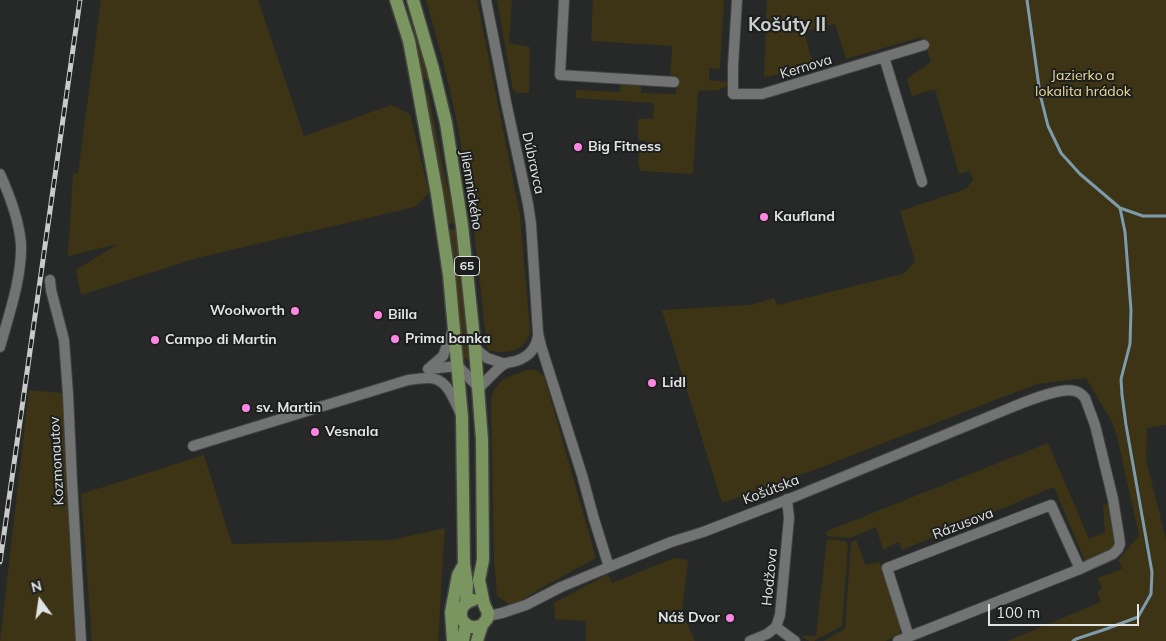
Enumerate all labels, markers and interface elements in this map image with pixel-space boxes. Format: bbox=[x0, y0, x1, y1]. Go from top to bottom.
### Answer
district label: Košúty II bbox=[748, 14, 826, 36]
street label: Kernova bbox=[778, 51, 834, 83]
park label: Jazierko a lokalita hrádok bbox=[1035, 68, 1131, 100]
street label: Dúbravca bbox=[518, 130, 548, 196]
place label: Big Fitness bbox=[588, 139, 661, 155]
marker: Big Fitness bbox=[572, 141, 584, 153]
street label: Jilemnického bbox=[456, 149, 486, 231]
place label: Kaufland bbox=[774, 209, 835, 225]
marker: Kaufland bbox=[758, 211, 770, 223]
road number: 65 bbox=[454, 256, 480, 276]
place label: Woolworth bbox=[210, 303, 285, 319]
marker: Woolworth bbox=[289, 305, 301, 317]
place label: Billa bbox=[388, 307, 417, 323]
marker: Billa bbox=[372, 309, 384, 321]
place label: Prima banka bbox=[405, 331, 491, 347]
place label: Campo di Martin bbox=[165, 332, 277, 348]
marker: Prima banka bbox=[389, 333, 401, 345]
marker: Campo di Martin bbox=[149, 334, 161, 346]
place label: Lidl bbox=[662, 375, 686, 391]
marker: Lidl bbox=[646, 377, 658, 389]
place label: sv. Martin bbox=[256, 400, 321, 416]
marker: sv. Martin bbox=[240, 402, 252, 414]
street label: Kozmonautov bbox=[46, 416, 68, 506]
place label: Vesnala bbox=[325, 424, 378, 440]
marker: Vesnala bbox=[309, 426, 321, 438]
street label: Košútska bbox=[740, 472, 802, 508]
street label: Rázusova bbox=[930, 505, 996, 543]
street label: Hodžova bbox=[759, 547, 781, 607]
north arrow bbox=[15, 576, 65, 626]
text: N bbox=[29, 576, 44, 596]
scale bar bbox=[991, 594, 1142, 626]
text: 100 m bbox=[996, 603, 1040, 622]
place label: Náš Dvor bbox=[658, 610, 720, 626]
marker: Náš Dvor bbox=[724, 612, 736, 624]

